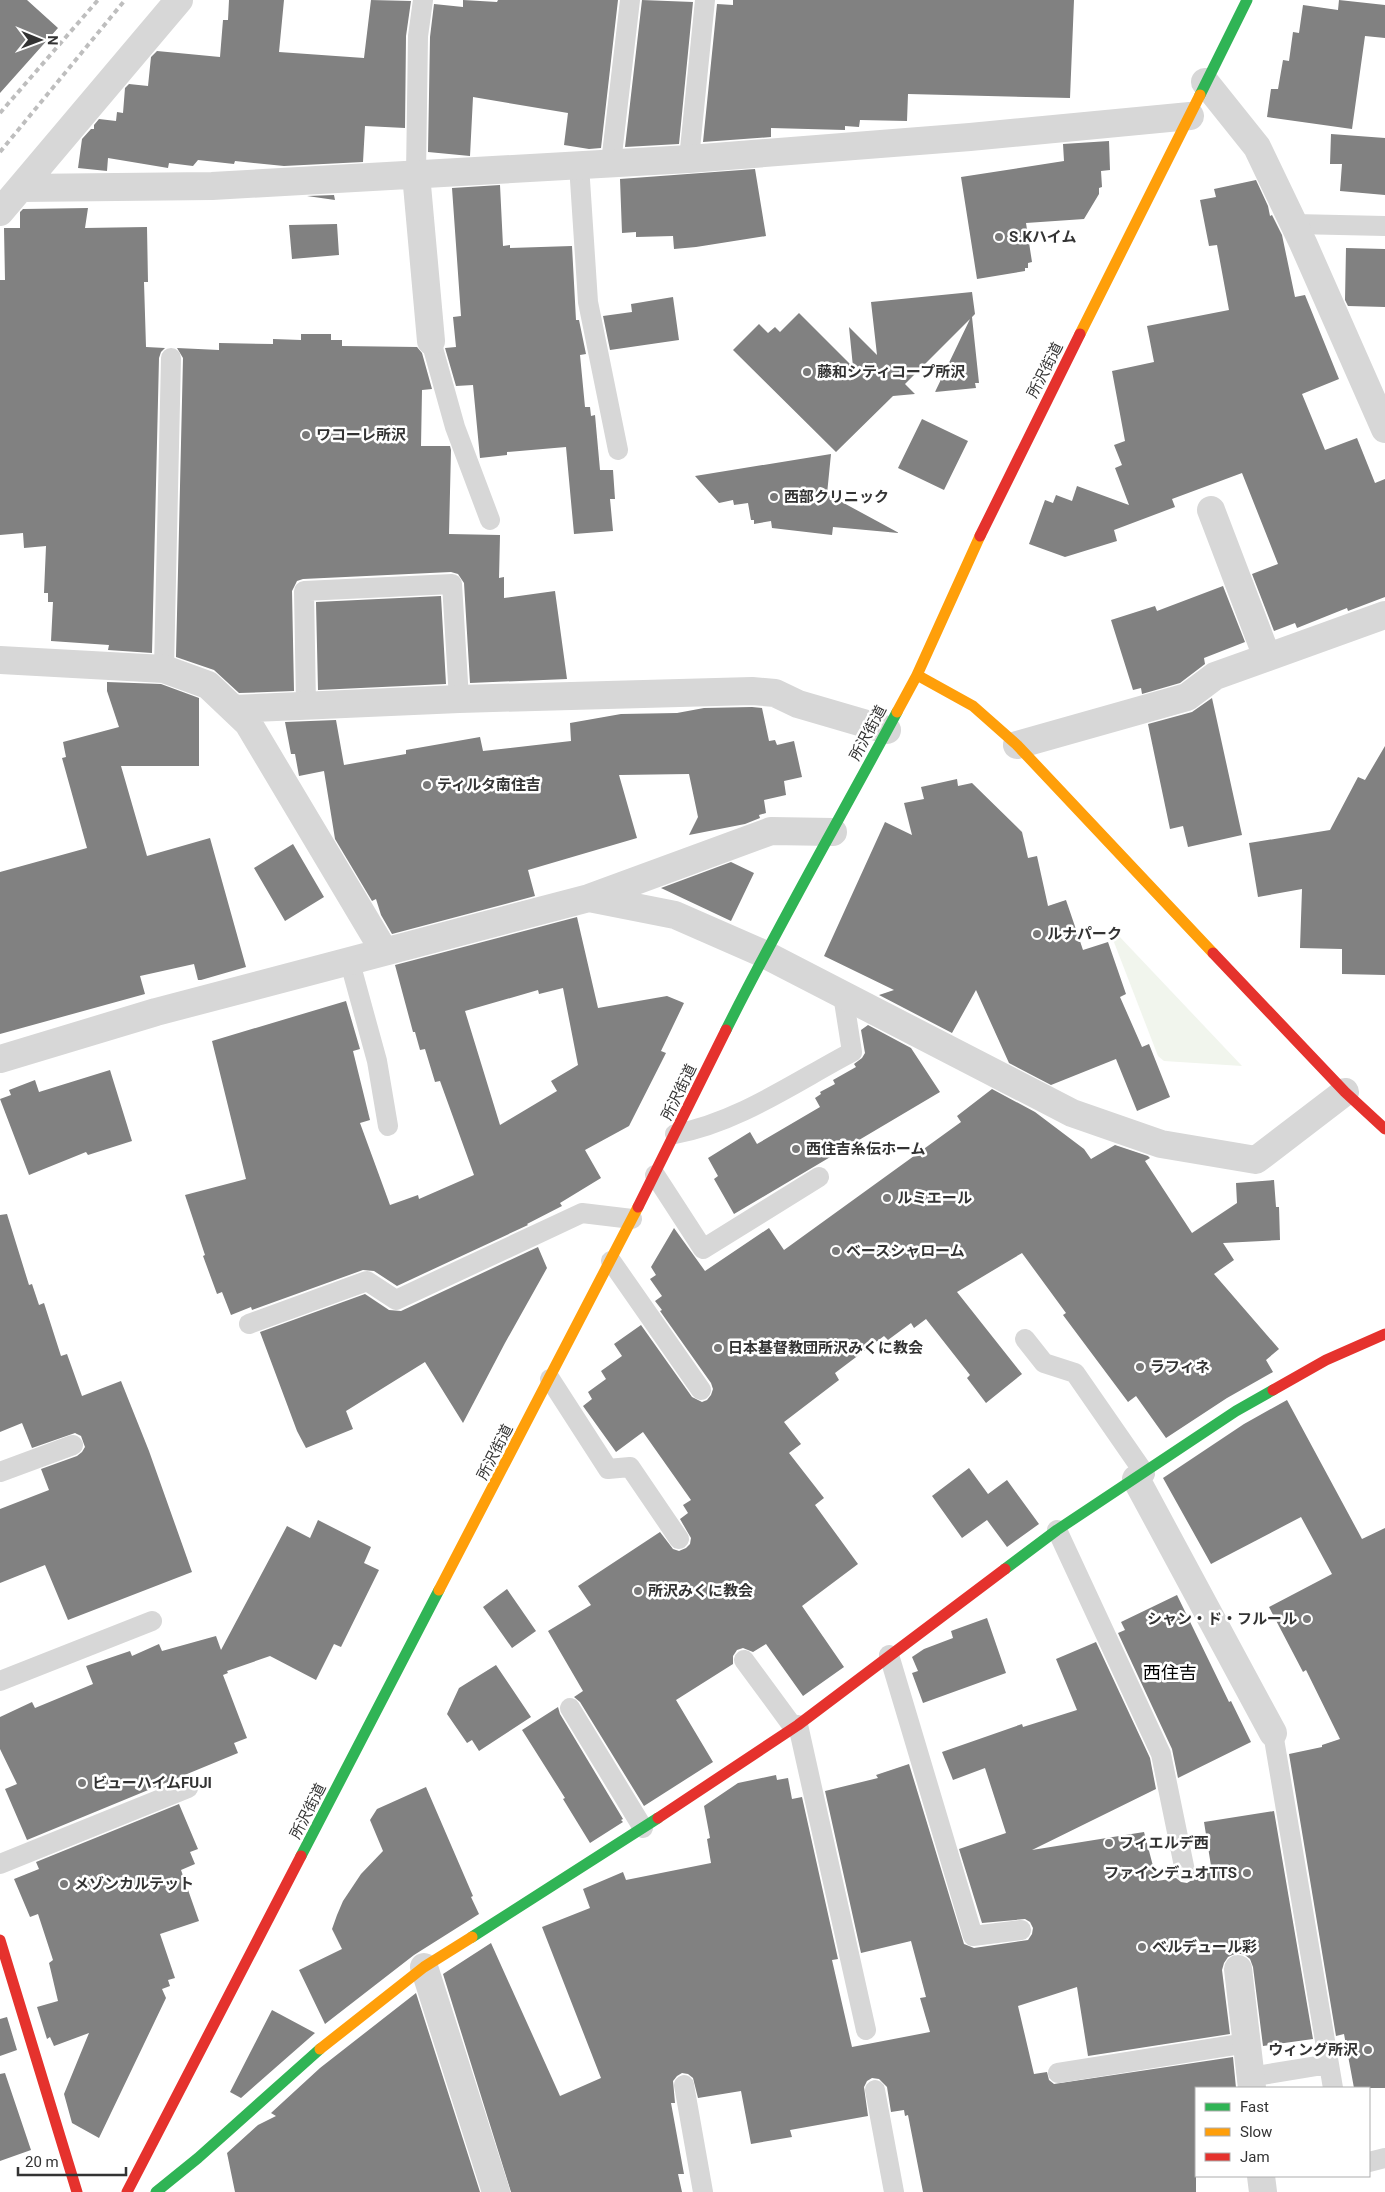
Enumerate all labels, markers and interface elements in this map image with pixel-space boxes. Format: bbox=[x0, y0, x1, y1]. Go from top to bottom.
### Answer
north arrow bbox=[15, 15, 65, 65]
text: N bbox=[45, 35, 61, 45]
place label: S.Kハイム bbox=[1009, 228, 1077, 246]
marker: S.Kハイム bbox=[993, 231, 1005, 243]
street label: 所沢街道 bbox=[1023, 339, 1067, 401]
place label: 藤和シティコープ所沢 bbox=[817, 363, 965, 381]
marker: 藤和シティコープ所沢 bbox=[801, 366, 813, 378]
place label: ワコーレ所沢 bbox=[316, 426, 406, 444]
marker: ワコーレ所沢 bbox=[300, 429, 312, 441]
place label: 西部クリニック bbox=[784, 488, 889, 506]
marker: 西部クリニック bbox=[768, 491, 780, 503]
street label: 所沢街道 bbox=[846, 702, 890, 764]
place label: ティルタ南住吉 bbox=[437, 776, 541, 794]
marker: ティルタ南住吉 bbox=[421, 779, 433, 791]
place label: ルナパーク bbox=[1047, 925, 1122, 943]
marker: ルナパーク bbox=[1031, 928, 1043, 940]
street label: 所沢街道 bbox=[658, 1061, 700, 1123]
place label: 西住吉糸伝ホーム bbox=[806, 1140, 926, 1158]
marker: 西住吉糸伝ホーム bbox=[790, 1143, 802, 1155]
place label: ルミエール bbox=[897, 1189, 972, 1207]
marker: ルミエール bbox=[881, 1192, 893, 1204]
place label: ベースシャローム bbox=[846, 1242, 965, 1260]
marker: ベースシャローム bbox=[830, 1245, 842, 1257]
place label: 日本基督教団所沢みくに教会 bbox=[728, 1339, 923, 1357]
marker: 日本基督教団所沢みくに教会 bbox=[712, 1342, 724, 1354]
place label: ラフィネ bbox=[1150, 1358, 1210, 1376]
marker: ラフィネ bbox=[1134, 1361, 1146, 1373]
street label: 所沢街道 bbox=[473, 1421, 517, 1483]
place label: 所沢みくに教会 bbox=[648, 1582, 753, 1600]
marker: 所沢みくに教会 bbox=[632, 1585, 644, 1597]
place label: シャン・ド・フルール bbox=[1147, 1610, 1297, 1628]
marker: シャン・ド・フルール bbox=[1301, 1613, 1313, 1625]
district label: 西住吉 bbox=[1143, 1662, 1197, 1683]
place label: ビューハイムFUJI bbox=[92, 1774, 212, 1792]
marker: ビューハイムFUJI bbox=[76, 1777, 88, 1789]
street label: 所沢街道 bbox=[286, 1780, 330, 1842]
place label: フィエルデ西 bbox=[1119, 1834, 1209, 1852]
marker: フィエルデ西 bbox=[1103, 1837, 1115, 1849]
place label: ファインデュオTTS bbox=[1104, 1864, 1237, 1882]
marker: ファインデュオTTS bbox=[1241, 1867, 1253, 1879]
place label: メゾンカルテット bbox=[74, 1875, 194, 1893]
marker: メゾンカルテット bbox=[58, 1878, 70, 1890]
place label: ベルデュール彩 bbox=[1152, 1938, 1257, 1956]
marker: ベルデュール彩 bbox=[1136, 1941, 1148, 1953]
place label: ウィング所沢 bbox=[1268, 2041, 1358, 2059]
marker: ウィング所沢 bbox=[1362, 2044, 1374, 2056]
legend bbox=[1195, 2087, 1370, 2177]
text: Fast bbox=[1240, 2098, 1269, 2116]
text: Slow bbox=[1240, 2123, 1272, 2141]
scale bar bbox=[18, 2144, 125, 2176]
text: Jam bbox=[1240, 2148, 1270, 2166]
text: 20 m bbox=[25, 2153, 59, 2171]

